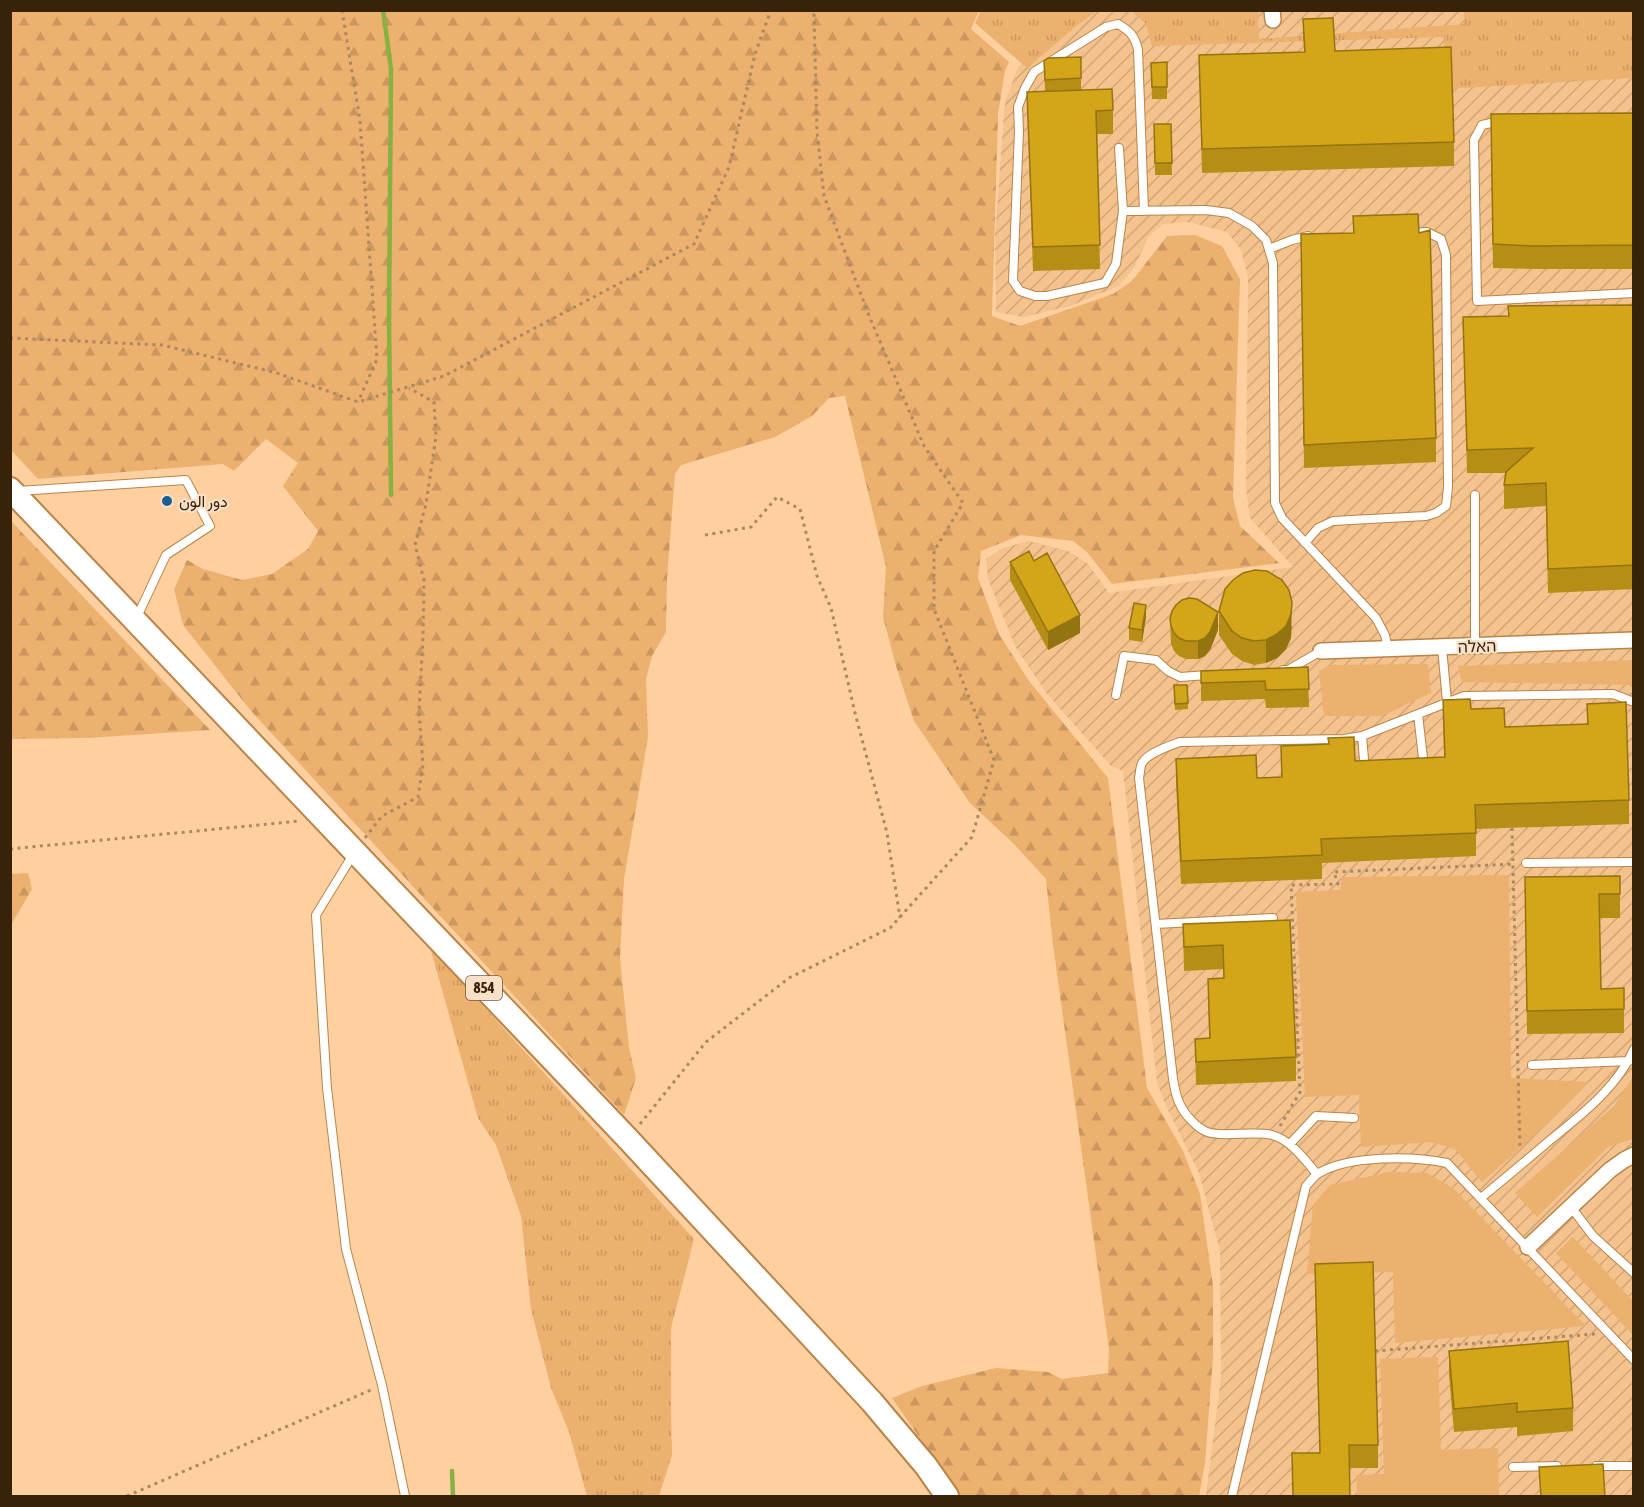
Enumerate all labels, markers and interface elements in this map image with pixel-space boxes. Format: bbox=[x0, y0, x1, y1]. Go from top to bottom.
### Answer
place label: دور الون bbox=[179, 492, 228, 512]
marker: دور الون bbox=[160, 494, 174, 508]
street label: האלה bbox=[1457, 636, 1497, 656]
road number: 854 bbox=[466, 976, 502, 1000]

